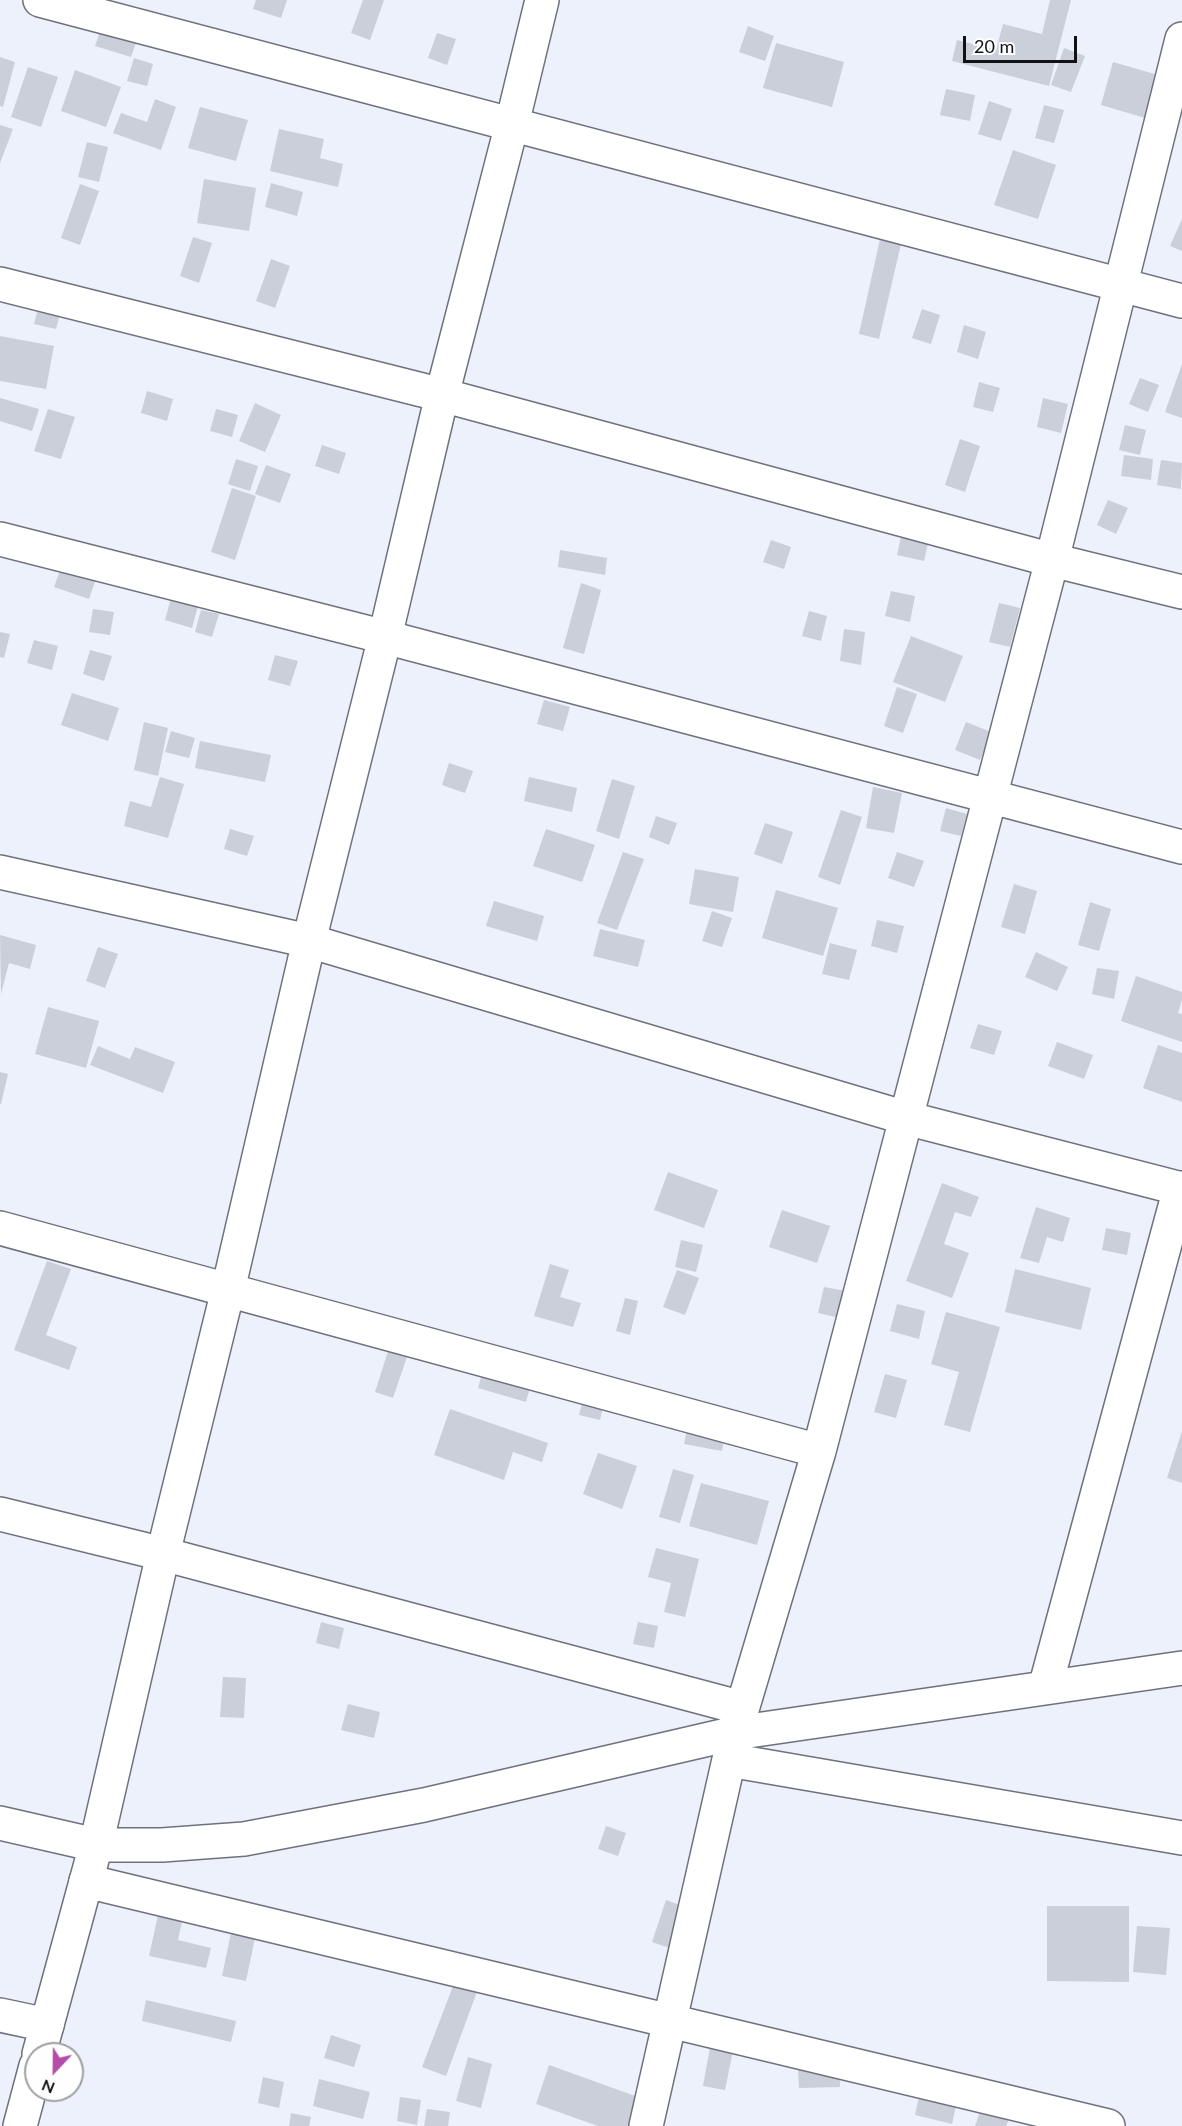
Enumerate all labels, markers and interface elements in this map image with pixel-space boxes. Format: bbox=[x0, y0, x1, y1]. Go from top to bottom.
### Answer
scale bar bbox=[966, 24, 1080, 62]
text: 20 m bbox=[974, 35, 1014, 57]
north arrow bbox=[24, 2042, 84, 2102]
text: N bbox=[39, 2076, 57, 2098]

